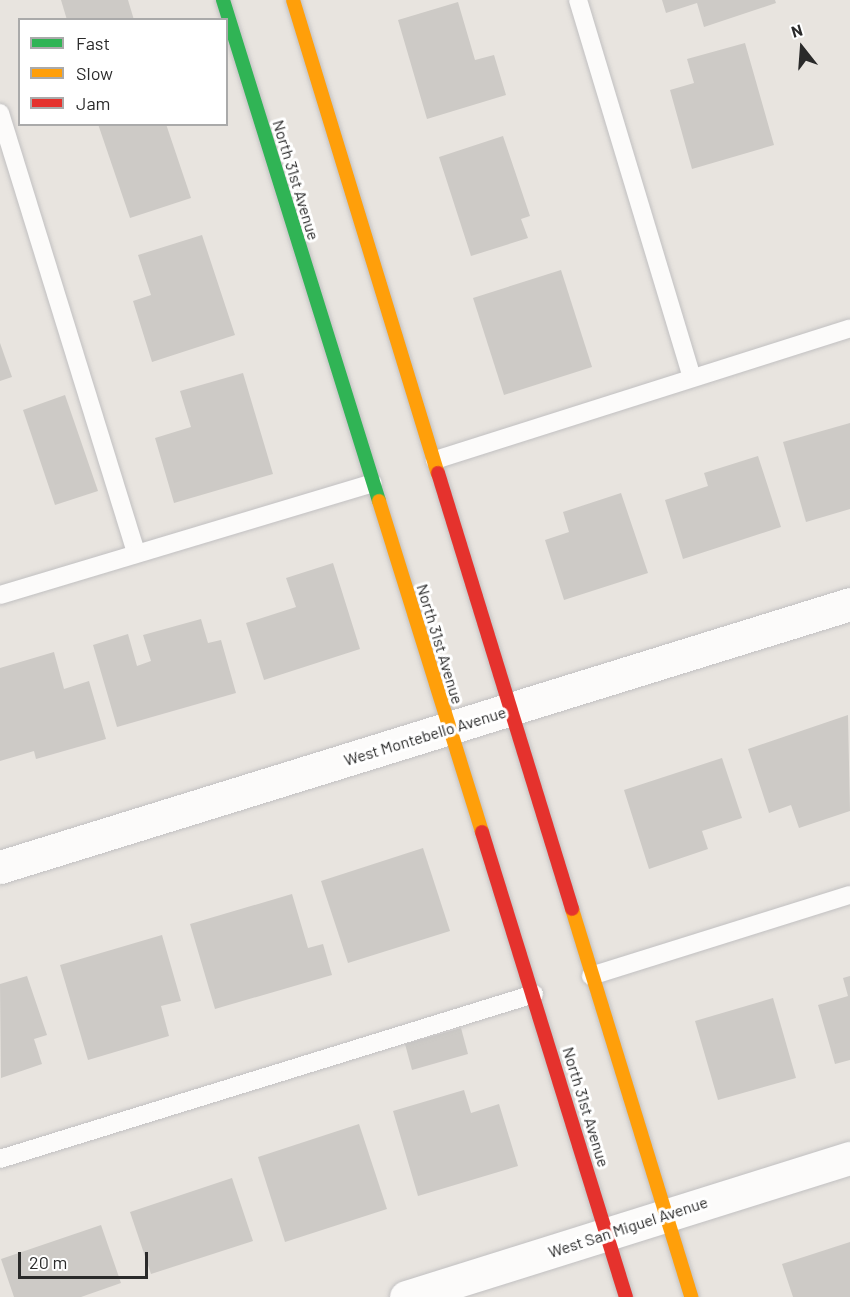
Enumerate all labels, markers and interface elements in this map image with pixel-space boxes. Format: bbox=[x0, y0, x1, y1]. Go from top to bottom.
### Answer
legend bbox=[18, 18, 228, 126]
north arrow bbox=[772, 18, 832, 78]
text: N bbox=[789, 20, 804, 41]
text: Fast bbox=[76, 32, 110, 54]
text: Slow bbox=[76, 62, 113, 84]
text: Jam bbox=[76, 92, 110, 114]
street label: North 31st Avenue bbox=[269, 118, 323, 242]
street label: North 31st Avenue bbox=[413, 582, 467, 706]
street label: West Montebello Avenue bbox=[342, 702, 508, 770]
street label: North 31st Avenue bbox=[559, 1045, 613, 1169]
street label: West San Miguel Avenue bbox=[546, 1192, 710, 1262]
scale bar bbox=[21, 1240, 152, 1278]
text: 20 m bbox=[29, 1251, 67, 1273]

